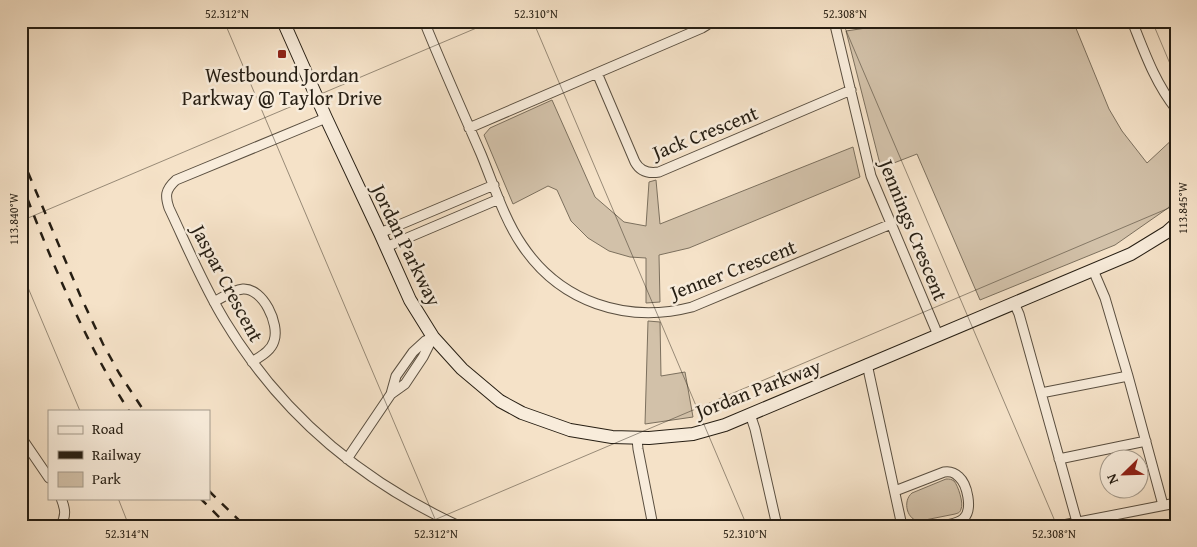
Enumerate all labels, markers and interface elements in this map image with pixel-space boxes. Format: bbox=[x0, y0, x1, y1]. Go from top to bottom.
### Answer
text: 52.312°N bbox=[205, 5, 249, 22]
text: 52.310°N bbox=[514, 5, 558, 22]
text: 52.308°N bbox=[823, 5, 867, 22]
marker: Westbound Jordan Parkway @ Taylor Drive bbox=[276, 48, 288, 60]
place label: Westbound Jordan Parkway @ Taylor Drive bbox=[182, 60, 382, 112]
street label: Jack Crescent bbox=[645, 98, 762, 167]
street label: Jennings Crescent bbox=[871, 152, 956, 305]
street label: Jordan Parkway bbox=[364, 177, 449, 311]
text: 113.845°W bbox=[1174, 181, 1191, 234]
text: 113.840°W bbox=[5, 192, 22, 245]
street label: Jaspar Crescent bbox=[183, 216, 271, 347]
street label: Jenner Crescent bbox=[663, 232, 800, 307]
street label: Jordan Parkway bbox=[688, 351, 825, 426]
legend bbox=[48, 410, 210, 500]
text: Road bbox=[92, 418, 123, 439]
text: Railway bbox=[92, 444, 142, 465]
north arrow bbox=[1100, 450, 1150, 500]
text: Park bbox=[92, 468, 121, 489]
text: N bbox=[1101, 470, 1123, 487]
text: 52.314°N bbox=[105, 525, 149, 542]
text: 52.312°N bbox=[414, 525, 458, 542]
text: 52.310°N bbox=[723, 525, 767, 542]
text: 52.308°N bbox=[1032, 525, 1076, 542]

